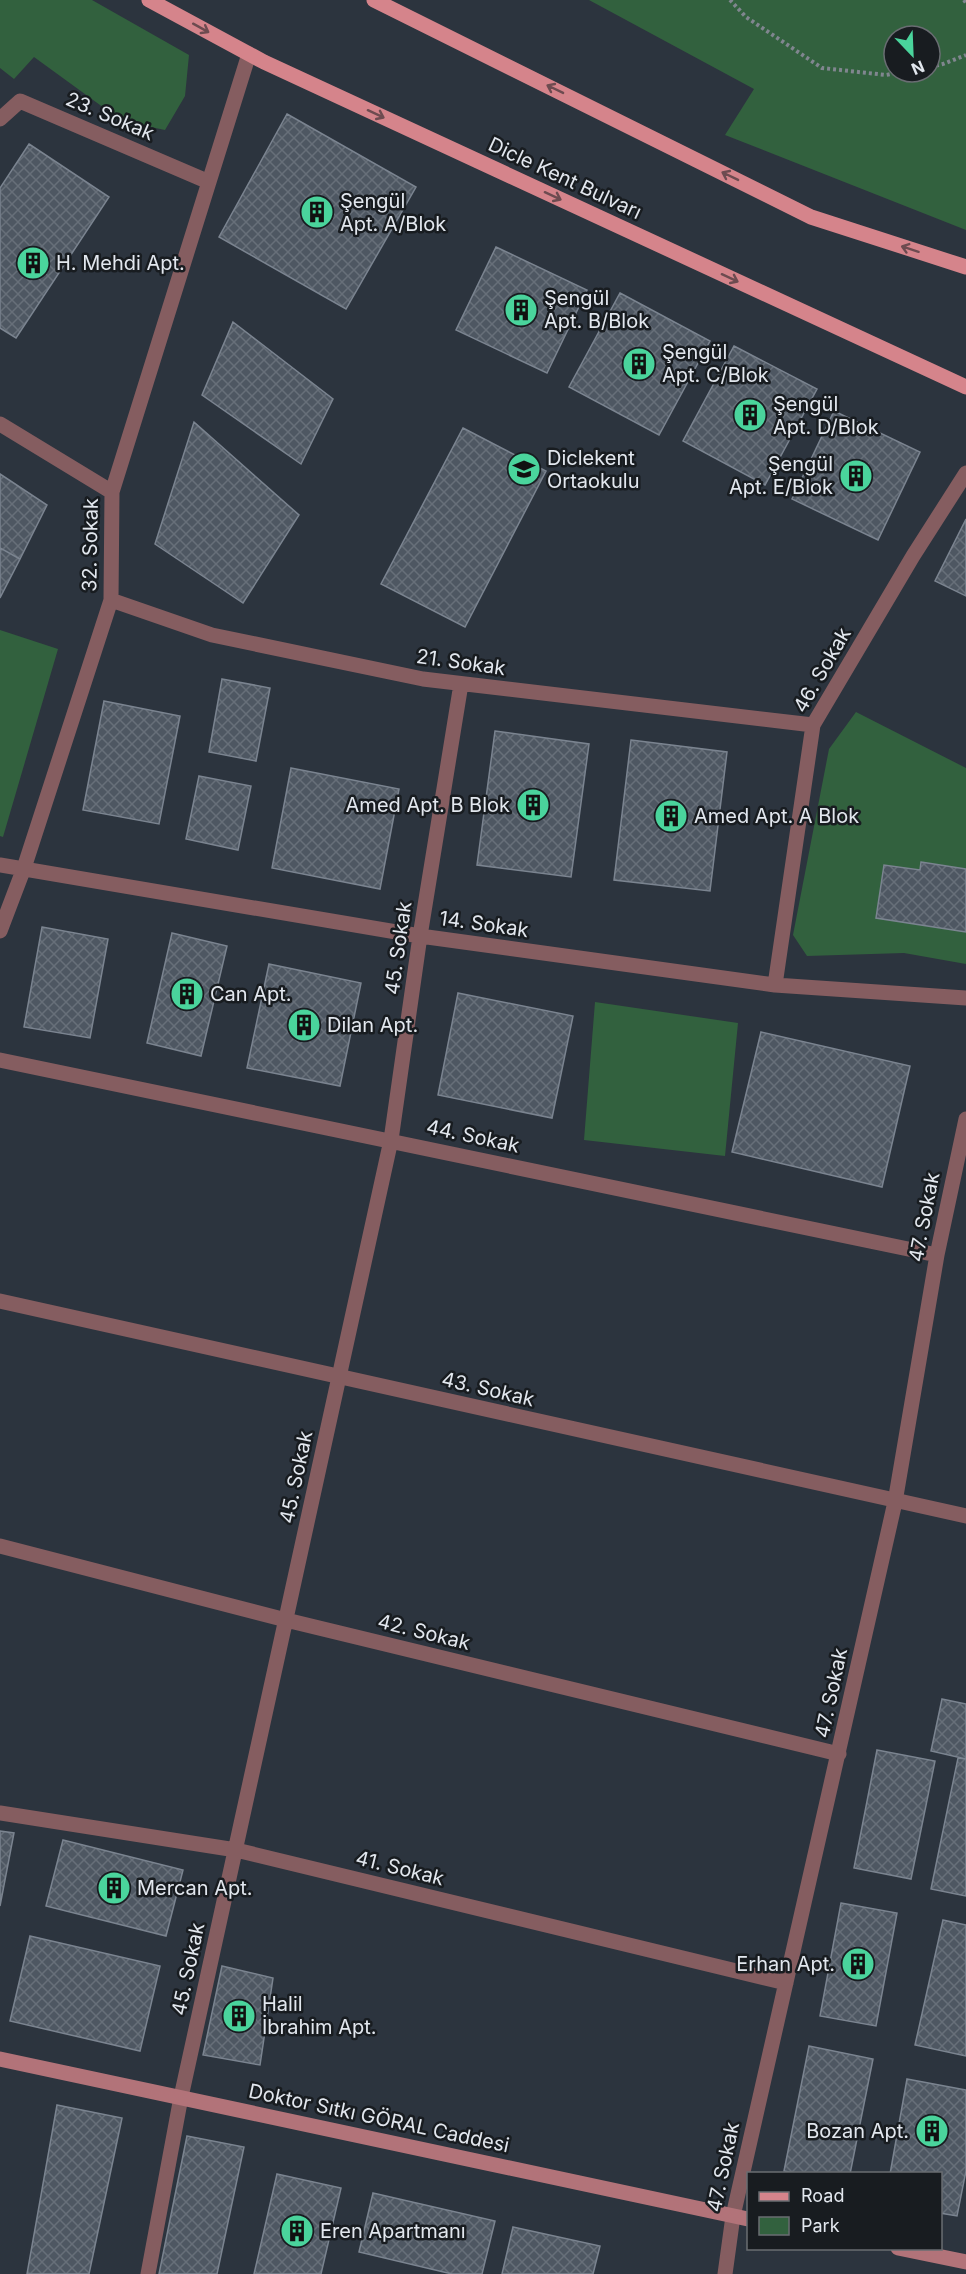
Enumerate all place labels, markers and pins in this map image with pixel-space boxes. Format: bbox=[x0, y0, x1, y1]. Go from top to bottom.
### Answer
place label: Şengül Apt. A/Blok bbox=[340, 189, 446, 236]
building icon: Şengül Apt. A/Blok bbox=[299, 194, 335, 230]
building icon: H. Mehdi Apt. bbox=[15, 245, 51, 281]
place label: H. Mehdi Apt. bbox=[56, 251, 185, 275]
place label: Şengül Apt. B/Blok bbox=[544, 286, 649, 333]
building icon: Şengül Apt. B/Blok bbox=[503, 292, 539, 328]
place label: Şengül Apt. C/Blok bbox=[662, 340, 769, 387]
building icon: Şengül Apt. C/Blok bbox=[621, 346, 657, 382]
place label: Şengül Apt. D/Blok bbox=[773, 392, 879, 439]
building icon: Şengül Apt. D/Blok bbox=[732, 397, 768, 433]
place label: Diclekent Ortaokulu bbox=[547, 446, 639, 493]
school or university icon: Diclekent Ortaokulu bbox=[506, 451, 542, 487]
place label: Şengül Apt. E/Blok bbox=[729, 452, 833, 499]
building icon: Şengül Apt. E/Blok bbox=[838, 458, 874, 494]
building icon: Amed Apt. B Blok bbox=[515, 787, 551, 823]
place label: Amed Apt. B Blok bbox=[346, 793, 510, 817]
building icon: Amed Apt. A Blok bbox=[653, 798, 689, 834]
place label: Amed Apt. A Blok bbox=[694, 804, 859, 828]
building icon: Can Apt. bbox=[169, 976, 205, 1012]
place label: Can Apt. bbox=[210, 982, 292, 1006]
building icon: Dilan Apt. bbox=[286, 1007, 322, 1043]
place label: Dilan Apt. bbox=[327, 1013, 418, 1037]
building icon: Mercan Apt. bbox=[96, 1870, 132, 1906]
place label: Mercan Apt. bbox=[137, 1876, 253, 1900]
building icon: Erhan Apt. bbox=[840, 1946, 876, 1982]
place label: Erhan Apt. bbox=[736, 1952, 835, 1976]
place label: Halil İbrahim Apt. bbox=[262, 1992, 377, 2039]
building icon: Halil İbrahim Apt. bbox=[221, 1998, 257, 2034]
building icon: Bozan Apt. bbox=[914, 2113, 950, 2149]
place label: Bozan Apt. bbox=[806, 2119, 909, 2143]
building icon: Eren Apartmanı bbox=[279, 2213, 315, 2249]
place label: Eren Apartmanı bbox=[320, 2219, 466, 2243]

